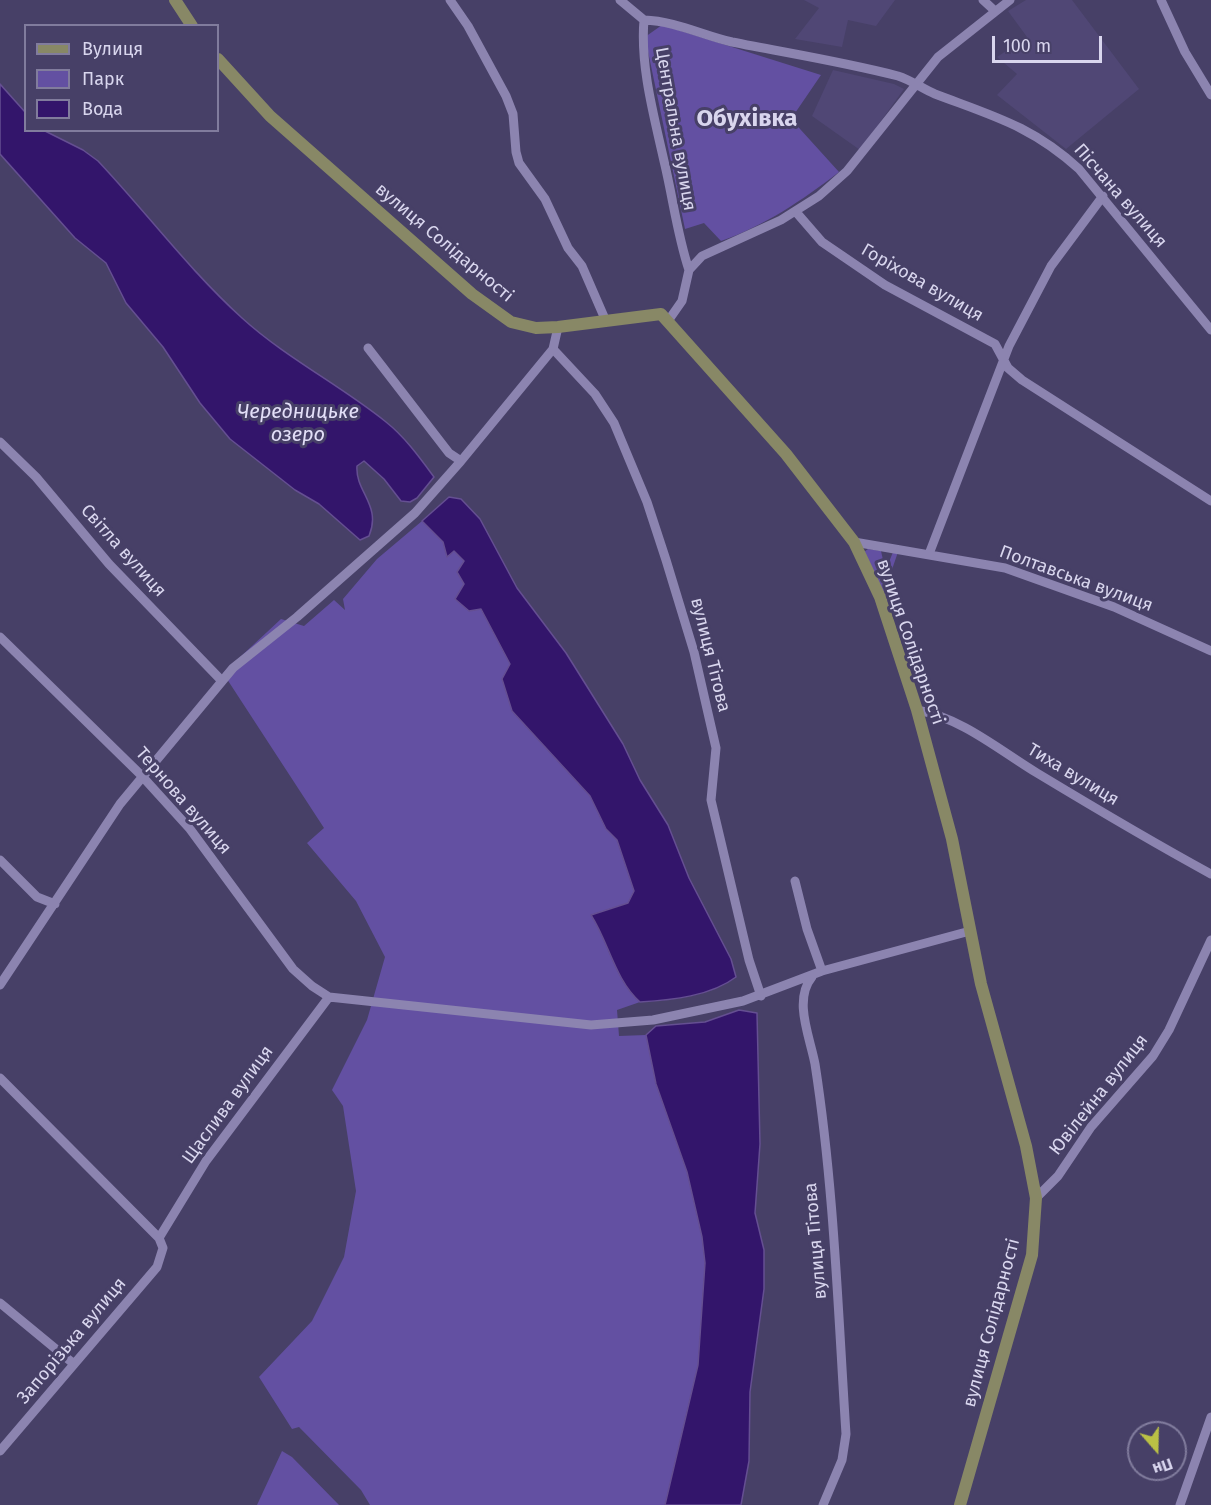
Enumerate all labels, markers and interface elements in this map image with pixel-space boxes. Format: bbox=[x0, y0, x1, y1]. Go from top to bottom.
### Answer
legend bbox=[24, 24, 219, 132]
scale bar bbox=[995, 24, 1104, 62]
text: 100 m bbox=[1003, 35, 1051, 57]
text: Вулиця bbox=[82, 38, 143, 60]
street label: Центральна вулиця bbox=[650, 45, 700, 213]
text: Парк bbox=[82, 68, 124, 90]
text: Вода bbox=[82, 98, 123, 120]
district label: Обухівка bbox=[697, 105, 797, 133]
street label: Пісчана вулиця bbox=[1069, 140, 1171, 252]
street label: вулиця Солідарності bbox=[370, 179, 518, 307]
street label: Горіхова вулиця bbox=[857, 239, 987, 327]
water label: Чередницьке озеро bbox=[237, 400, 359, 447]
street label: Світла вулиця bbox=[76, 500, 170, 602]
street label: Полтавська вулиця bbox=[996, 541, 1156, 617]
street label: вулиця Солідарності bbox=[871, 556, 949, 728]
street label: вулиця Тітова bbox=[685, 595, 735, 715]
street label: Тиха вулиця bbox=[1023, 739, 1123, 811]
street label: Тернова вулиця bbox=[131, 743, 235, 859]
street label: Ювілейна вулиця bbox=[1045, 1030, 1153, 1160]
street label: Щаслива вулиця bbox=[178, 1042, 278, 1168]
street label: вулиця Тітова bbox=[800, 1182, 832, 1300]
street label: вулиця Солідарності bbox=[959, 1236, 1025, 1410]
street label: Запорізька вулиця bbox=[13, 1273, 131, 1409]
north arrow bbox=[1127, 1421, 1187, 1481]
text: Пн bbox=[1150, 1454, 1175, 1479]

